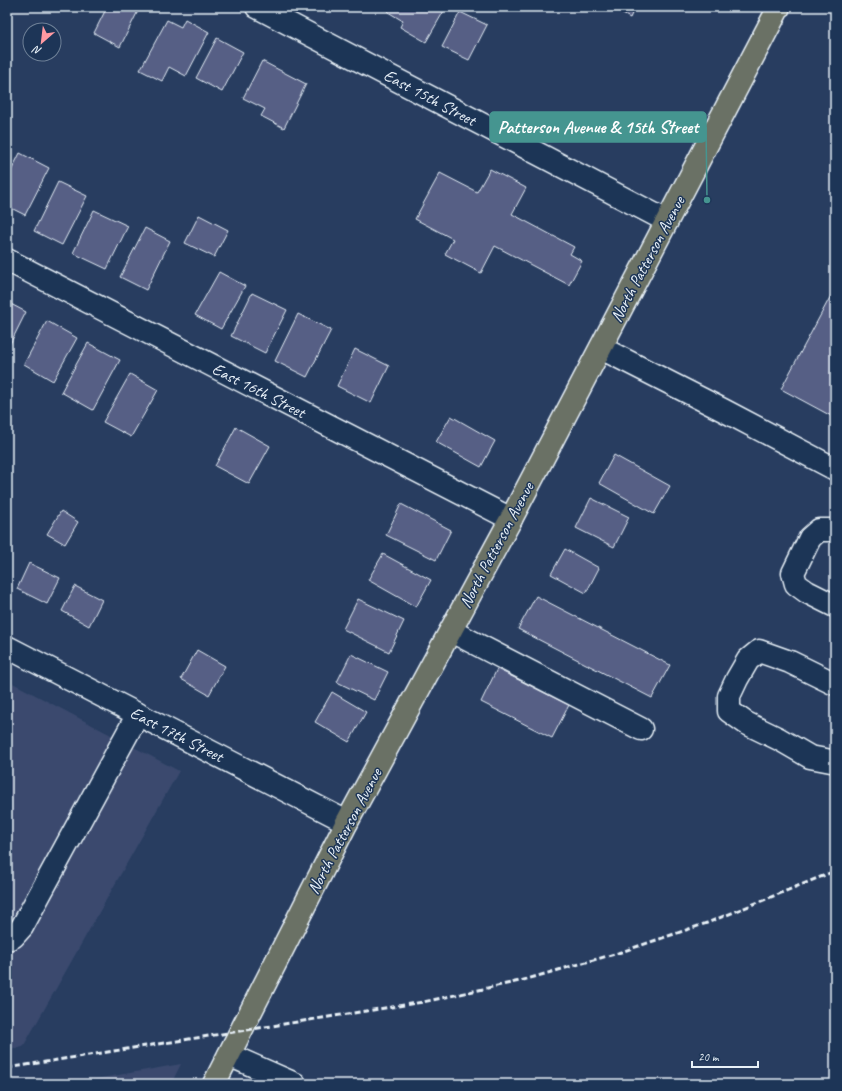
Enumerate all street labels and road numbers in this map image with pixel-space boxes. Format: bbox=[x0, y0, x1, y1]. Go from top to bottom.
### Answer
street label: East 15th Street bbox=[380, 64, 482, 132]
street label: North Patterson Avenue bbox=[605, 192, 690, 326]
street label: East 16th Street bbox=[209, 358, 311, 424]
street label: North Patterson Avenue bbox=[454, 478, 539, 612]
street label: East 17th Street bbox=[127, 702, 229, 768]
street label: North Patterson Avenue bbox=[302, 764, 387, 898]

